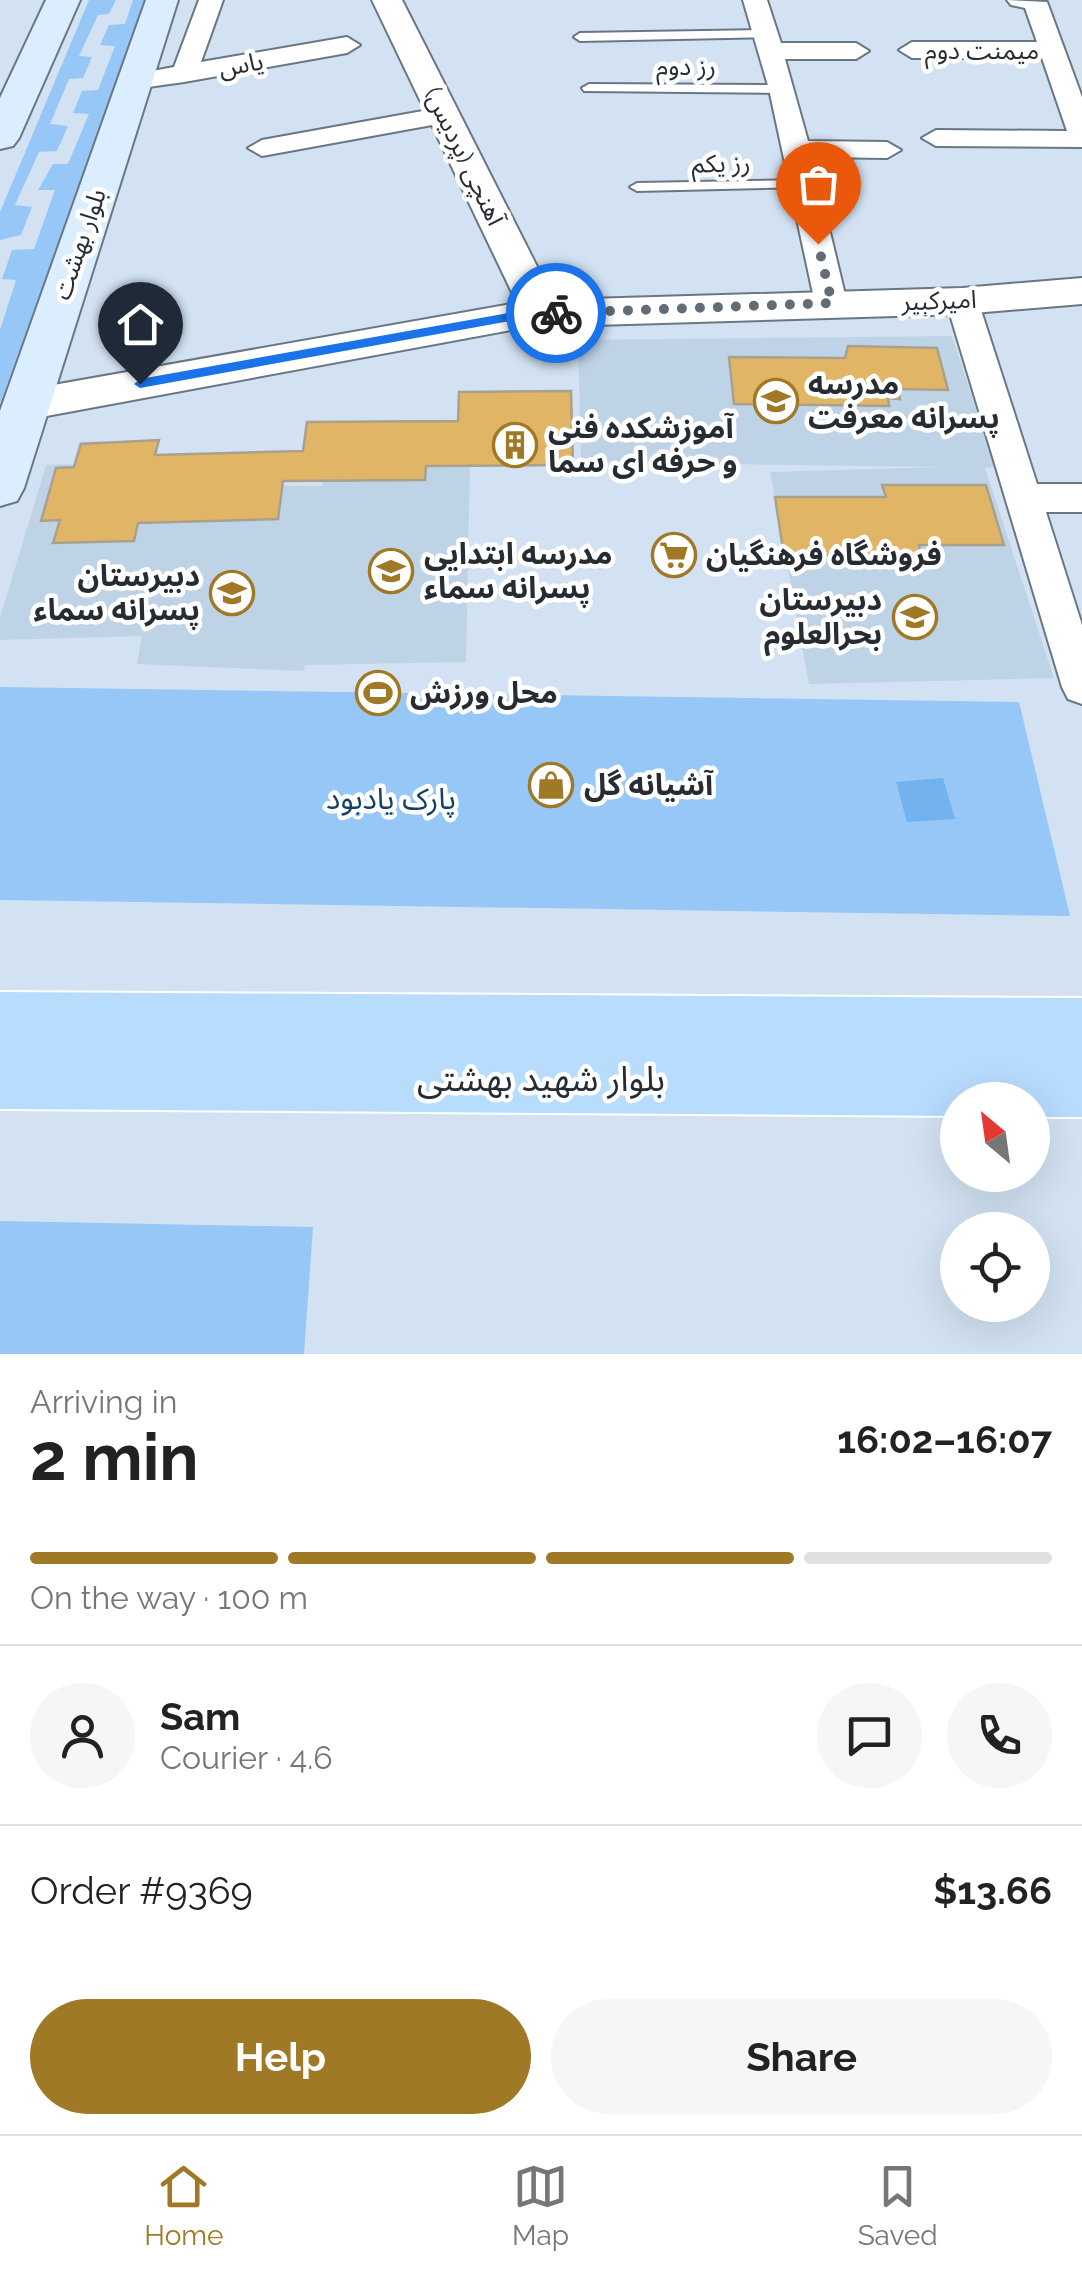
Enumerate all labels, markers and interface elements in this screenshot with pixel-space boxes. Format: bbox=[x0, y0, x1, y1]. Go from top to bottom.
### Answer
street label: میمنت دوم bbox=[925, 35, 1039, 70]
street label: یاس bbox=[216, 45, 266, 83]
street label: رز دوم bbox=[656, 51, 716, 86]
street label: آهنچی (پردیس) bbox=[417, 82, 512, 232]
pin bbox=[776, 142, 861, 245]
street label: رز یکم bbox=[691, 147, 751, 184]
icon: bag bbox=[791, 157, 846, 212]
street label: بلوار بهشت bbox=[46, 185, 112, 303]
courier bbox=[506, 263, 606, 363]
pin bbox=[98, 282, 183, 385]
street label: امیرکبیر bbox=[900, 284, 977, 316]
icon: bike bbox=[529, 286, 584, 341]
icon: home bbox=[113, 297, 168, 352]
place label: مدرسه پسرانه معرفت bbox=[808, 366, 1000, 438]
school or university icon: مدرسه پسرانه معرفت bbox=[753, 378, 799, 424]
place label: آموزشکده فنی و حرفه ای سما bbox=[548, 410, 737, 479]
building icon: آموزشکده فنی و حرفه ای سما bbox=[492, 422, 538, 468]
supermarket icon: فروشگاه فرهنگیان bbox=[651, 532, 697, 578]
place label: مدرسه ابتدایی پسرانه سماء bbox=[424, 536, 612, 608]
place label: فروشگاه فرهنگیان bbox=[706, 537, 942, 572]
school or university icon: مدرسه ابتدایی پسرانه سماء bbox=[368, 548, 414, 594]
place label: دبیرستان پسرانه سماء bbox=[33, 558, 200, 630]
school or university icon: دبیرستان پسرانه سماء bbox=[209, 570, 255, 616]
place label: دبیرستان بحرالعلوم bbox=[760, 582, 882, 657]
school or university icon: دبیرستان بحرالعلوم bbox=[892, 594, 938, 640]
sports icon: محل ورزش bbox=[355, 670, 401, 716]
place label: محل ورزش bbox=[410, 675, 558, 710]
shop icon: آشیانه گل bbox=[528, 762, 574, 808]
place label: آشیانه گل bbox=[584, 767, 714, 802]
park label: پارک یادبود bbox=[326, 781, 456, 818]
street label: بلوار شهید بهشتی bbox=[417, 1058, 665, 1100]
north arrow bbox=[940, 1082, 1050, 1192]
map controls bbox=[940, 1082, 1050, 1322]
button: locate bbox=[940, 1212, 1050, 1322]
text: Arriving in bbox=[30, 1383, 177, 1420]
text: 16:02–16:07 bbox=[837, 1417, 1052, 1462]
text: 2 min bbox=[30, 1419, 199, 1495]
text: On the way · 100 m bbox=[30, 1579, 308, 1616]
button: person bbox=[30, 1683, 135, 1788]
button: chat bbox=[817, 1683, 922, 1788]
button: phone bbox=[947, 1683, 1052, 1788]
text: Sam bbox=[160, 1694, 240, 1739]
text: Courier · 4.6 bbox=[160, 1739, 333, 1776]
text: Order #9369 bbox=[30, 1868, 253, 1913]
text: $13.66 bbox=[933, 1868, 1052, 1913]
button: Help bbox=[30, 1999, 531, 2114]
button: Share bbox=[551, 1999, 1052, 2114]
tab: Home bbox=[144, 2159, 224, 2252]
tab: Map bbox=[512, 2159, 569, 2252]
tab: Saved bbox=[858, 2159, 938, 2252]

